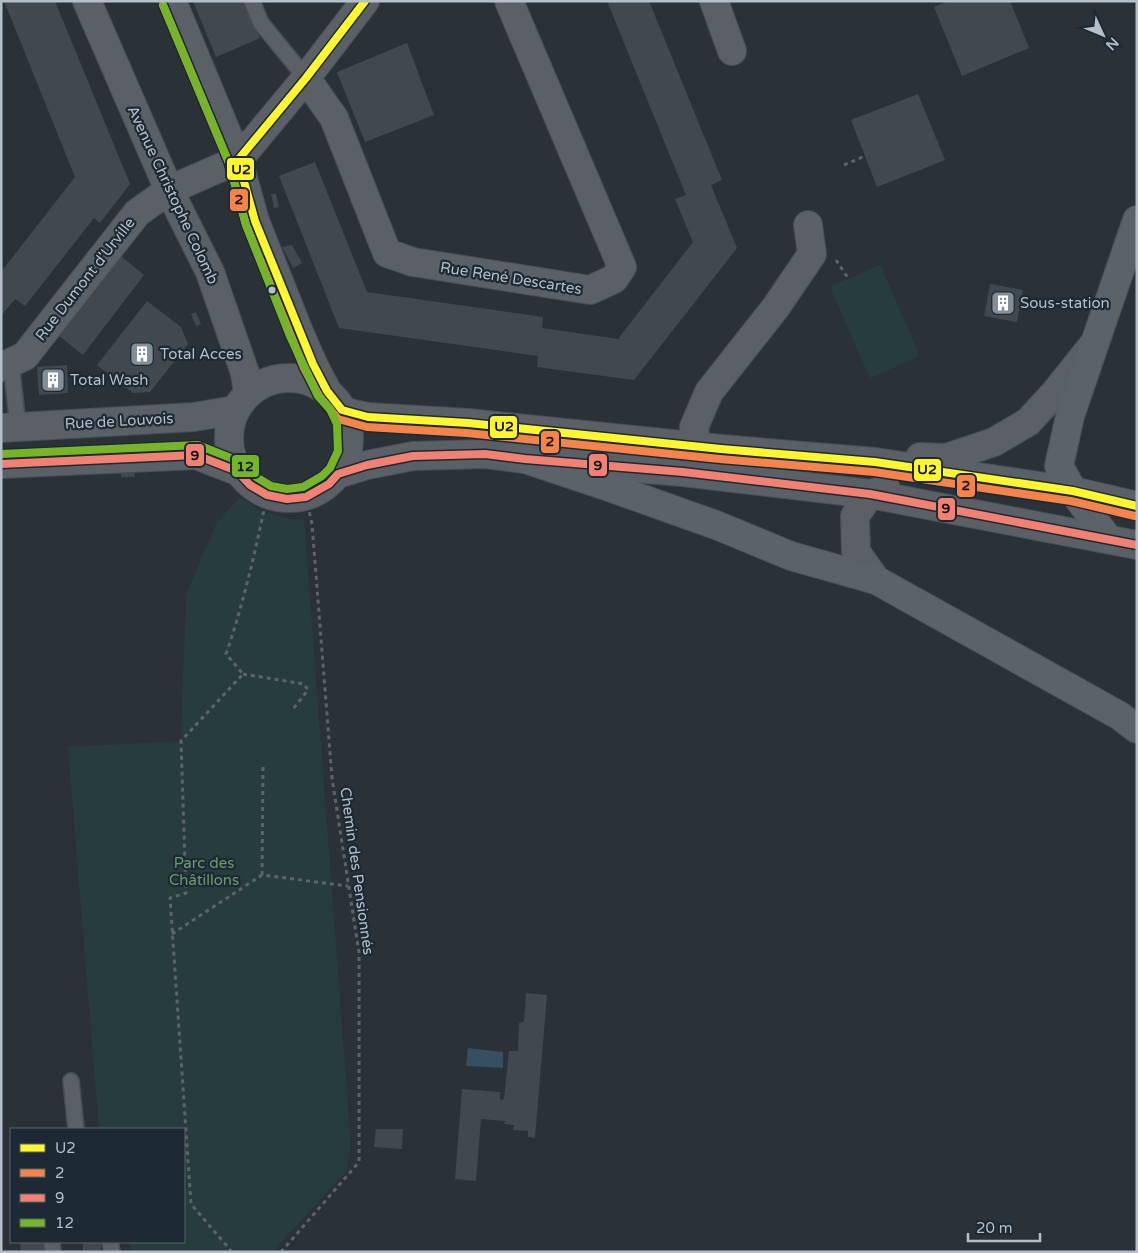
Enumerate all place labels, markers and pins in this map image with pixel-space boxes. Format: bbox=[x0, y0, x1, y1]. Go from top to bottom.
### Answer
unlabelled marker bbox=[267, 285, 277, 295]
building icon: Sous-station bbox=[990, 290, 1016, 316]
place label: Sous-station bbox=[1020, 294, 1110, 312]
building icon: Total Acces bbox=[129, 341, 155, 367]
place label: Total Acces bbox=[160, 345, 242, 363]
building icon: Total Wash bbox=[40, 367, 66, 393]
place label: Total Wash bbox=[70, 371, 148, 389]

